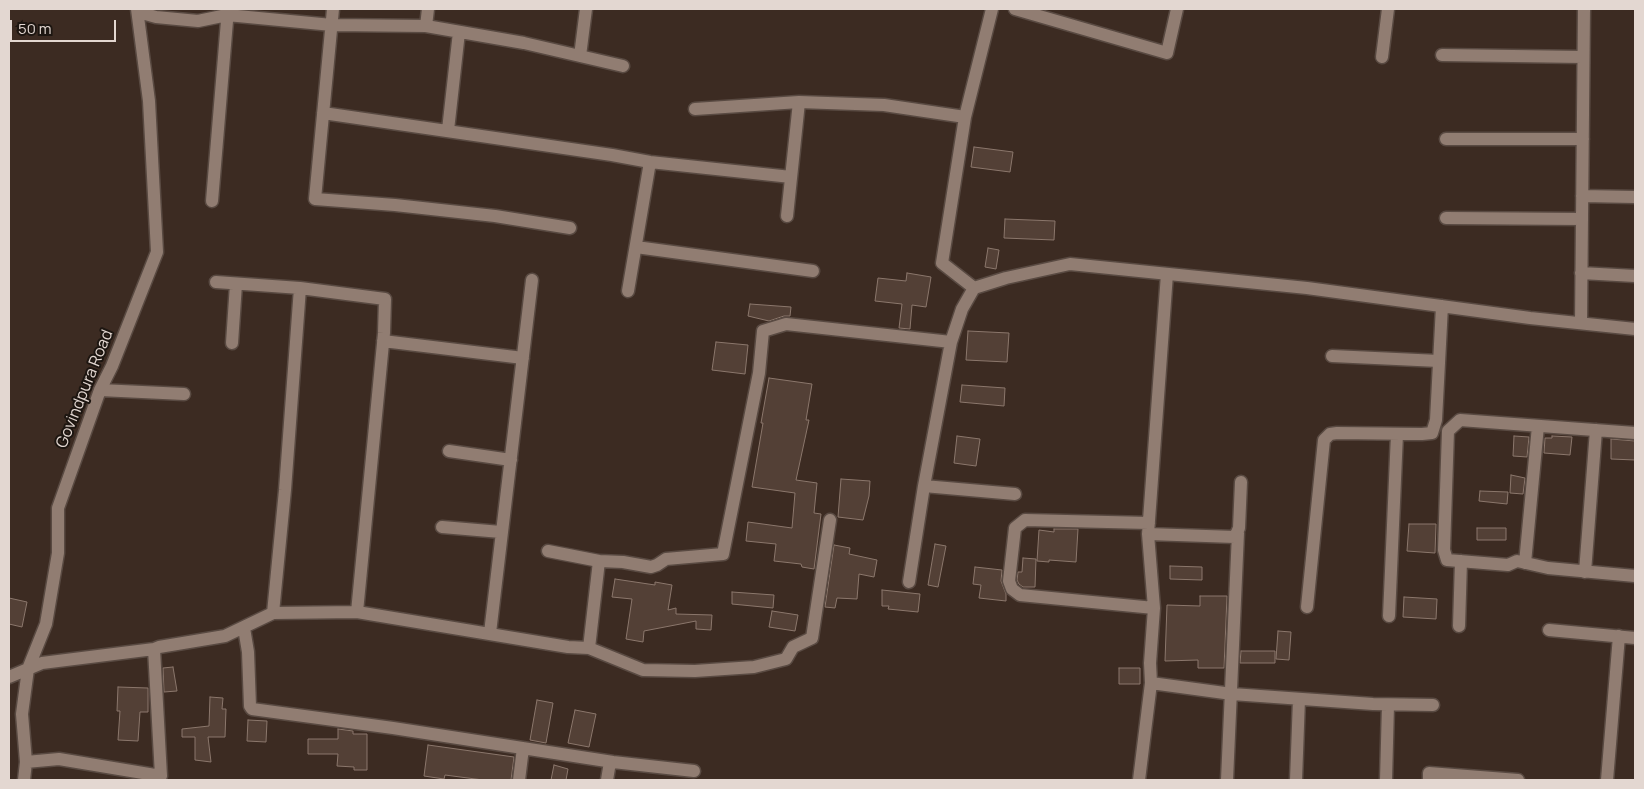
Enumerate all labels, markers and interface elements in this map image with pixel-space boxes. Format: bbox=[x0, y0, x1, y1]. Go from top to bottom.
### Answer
scale bar bbox=[12, 10, 119, 42]
text: 50 m bbox=[18, 18, 52, 39]
street label: Govindpura Road bbox=[53, 327, 117, 451]

